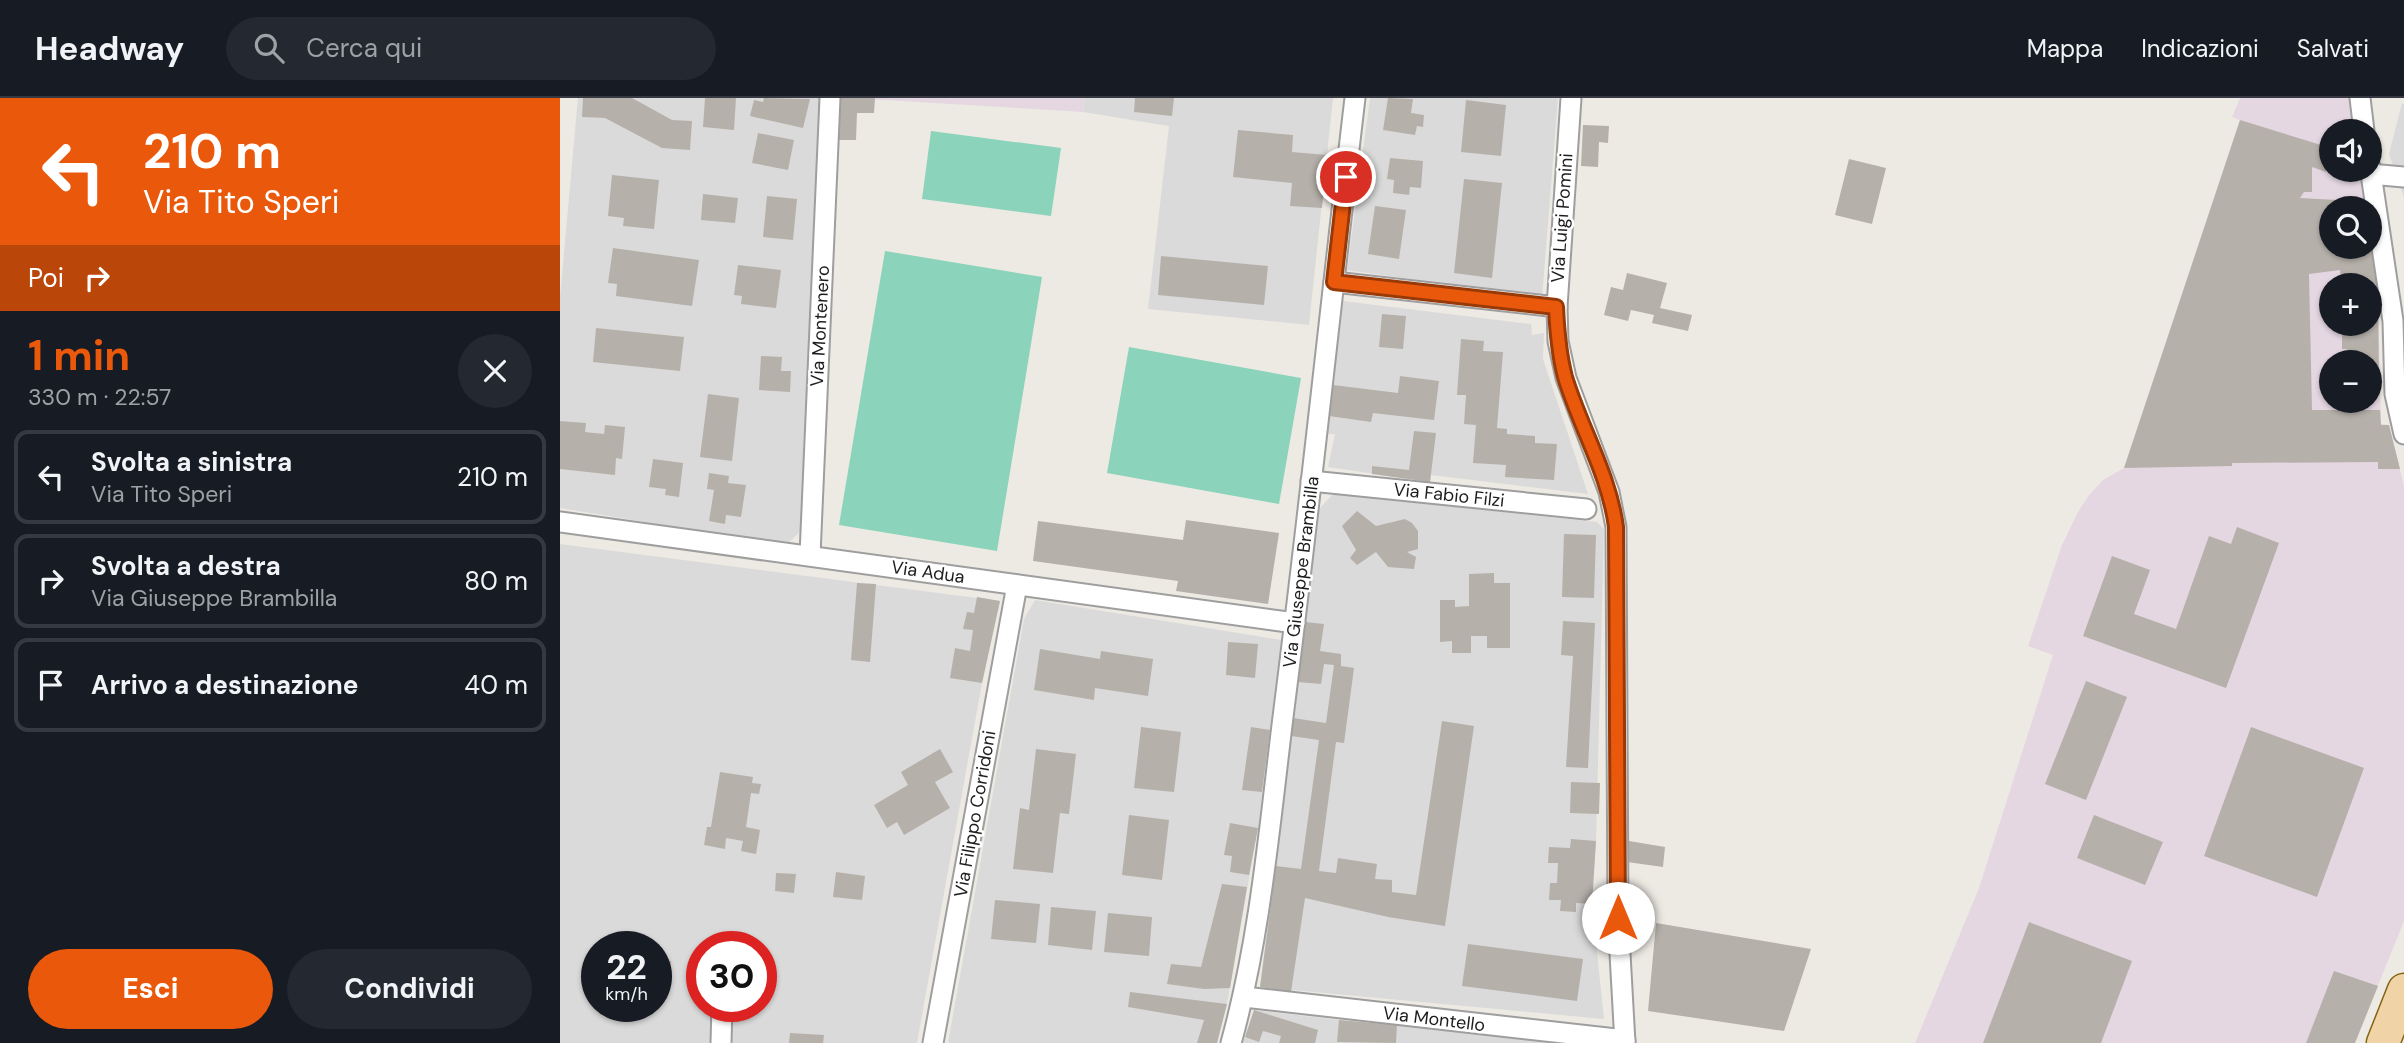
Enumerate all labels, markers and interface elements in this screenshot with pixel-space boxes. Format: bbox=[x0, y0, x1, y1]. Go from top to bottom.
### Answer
search box bbox=[226, 17, 716, 80]
text: Headway bbox=[35, 27, 184, 70]
icon: search bbox=[250, 29, 288, 67]
text: Cerca qui bbox=[306, 31, 422, 65]
text: Mappa bbox=[2027, 33, 2103, 64]
text: Indicazioni bbox=[2141, 33, 2259, 64]
text: Salvati bbox=[2297, 33, 2369, 64]
text: 210 m bbox=[143, 119, 281, 183]
map controls bbox=[2319, 119, 2382, 413]
button: sound bbox=[2319, 119, 2382, 182]
icon: left bbox=[28, 126, 119, 217]
pin bbox=[1316, 147, 1376, 207]
street label: Via Luigi Pomini bbox=[1546, 152, 1578, 284]
icon: arrive bbox=[1327, 158, 1365, 196]
text: Via Tito Speri bbox=[143, 181, 340, 223]
button: search bbox=[2319, 196, 2382, 259]
icon: right bbox=[78, 259, 116, 297]
text: Poi bbox=[28, 261, 64, 295]
street label: Via Montenero bbox=[805, 265, 835, 387]
button: + bbox=[2319, 273, 2382, 336]
text: 1 min bbox=[28, 328, 130, 383]
button: close bbox=[458, 334, 532, 408]
button: − bbox=[2319, 350, 2382, 413]
text: 330 m · 22:57 bbox=[28, 382, 171, 412]
text: Svolta a sinistra bbox=[91, 445, 292, 479]
icon: left bbox=[32, 458, 70, 496]
text: 210 m bbox=[457, 460, 528, 494]
street label: Via Giuseppe Brambilla bbox=[1277, 475, 1325, 669]
street label: Via Fabio Filzi bbox=[1392, 477, 1506, 513]
text: Via Tito Speri bbox=[91, 479, 232, 509]
text: Svolta a destra bbox=[91, 549, 281, 583]
street label: Via Adua bbox=[890, 555, 966, 589]
icon: right bbox=[32, 562, 70, 600]
text: 80 m bbox=[464, 564, 528, 598]
text: Via Giuseppe Brambilla bbox=[91, 583, 337, 613]
icon: arrive bbox=[32, 666, 70, 704]
text: Arrivo a destinazione bbox=[91, 668, 358, 702]
text: 40 m bbox=[464, 668, 528, 702]
street label: Via Filippo Corridoni bbox=[949, 729, 1001, 899]
position arrow bbox=[1581, 881, 1655, 955]
speed limit sign: 30 bbox=[686, 931, 777, 1022]
text: 22 bbox=[606, 944, 647, 990]
button: Esci bbox=[28, 949, 273, 1029]
button: Condividi bbox=[287, 949, 532, 1029]
text: km/h bbox=[605, 982, 648, 1006]
street label: Via Montello bbox=[1382, 1001, 1486, 1037]

